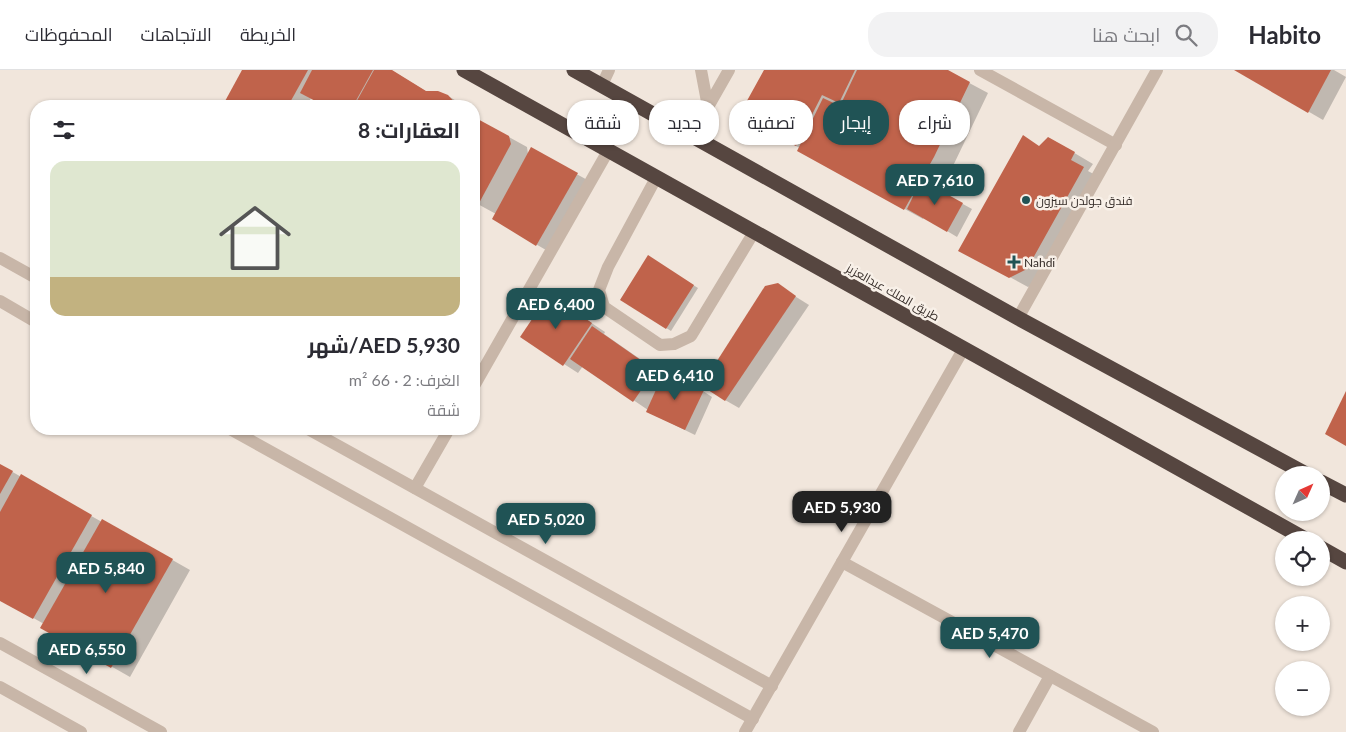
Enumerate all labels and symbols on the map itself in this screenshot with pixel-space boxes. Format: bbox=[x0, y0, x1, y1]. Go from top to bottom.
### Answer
pin: AED 7,610 bbox=[878, 164, 992, 206]
place label: فندق جولدن سيزون bbox=[1036, 193, 1133, 208]
marker: فندق جولدن سيزون bbox=[1020, 194, 1032, 206]
place label: Nahdi bbox=[1024, 255, 1055, 270]
marker: Nahdi bbox=[1008, 256, 1020, 268]
street label: طريق الملك عبدالعزيز bbox=[843, 260, 942, 324]
pin: AED 6,400 bbox=[499, 288, 613, 330]
pin: AED 6,410 bbox=[618, 358, 732, 401]
north arrow bbox=[1275, 466, 1330, 521]
pin: AED 5,930 bbox=[785, 490, 899, 533]
pin: AED 5,020 bbox=[489, 502, 603, 545]
pin: AED 5,840 bbox=[49, 552, 163, 594]
pin: AED 5,470 bbox=[933, 616, 1047, 659]
pin: AED 6,550 bbox=[30, 632, 144, 675]

